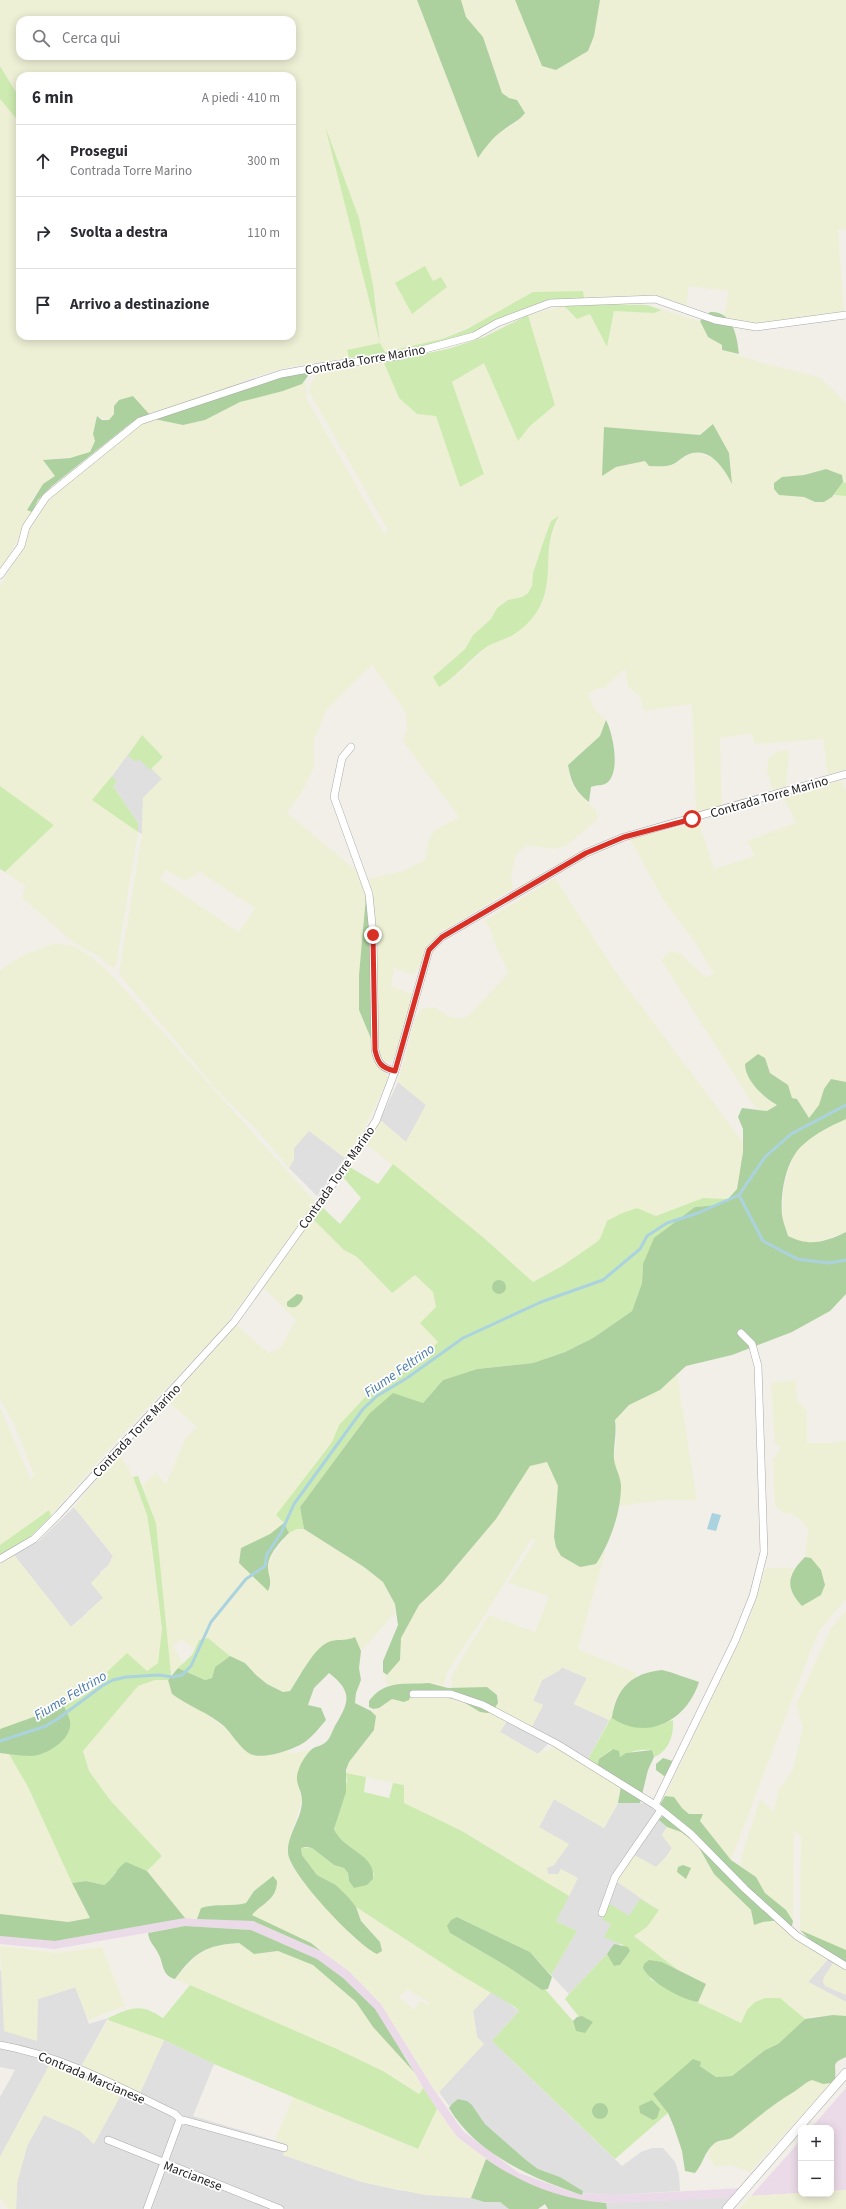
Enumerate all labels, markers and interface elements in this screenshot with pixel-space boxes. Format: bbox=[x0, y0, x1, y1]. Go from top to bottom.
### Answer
search box bbox=[16, 16, 296, 60]
icon: search bbox=[30, 27, 52, 49]
text: Cerca qui bbox=[62, 28, 121, 49]
text: 6 min bbox=[32, 86, 73, 110]
text: A piedi · 410 m bbox=[202, 89, 280, 107]
text: Prosegui bbox=[70, 141, 128, 162]
icon: ahead bbox=[32, 150, 54, 172]
text: 300 m bbox=[247, 152, 280, 170]
text: Contrada Torre Marino bbox=[70, 162, 192, 180]
icon: right bbox=[32, 222, 54, 244]
text: Svolta a destra bbox=[70, 222, 168, 243]
text: 110 m bbox=[247, 224, 280, 242]
icon: arrive bbox=[32, 294, 54, 316]
text: Arrivo a destinazione bbox=[70, 294, 209, 315]
street label: Contrada Torre Marino bbox=[304, 341, 427, 379]
street label: Contrada Torre Marino bbox=[708, 771, 830, 822]
route start bbox=[683, 810, 701, 828]
route end bbox=[364, 926, 382, 944]
street label: Contrada Torre Marino bbox=[294, 1122, 379, 1233]
water label: Fiume Feltrino bbox=[360, 1339, 439, 1402]
street label: Contrada Torre Marino bbox=[89, 1380, 185, 1481]
water label: Fiume Feltrino bbox=[30, 1666, 111, 1726]
street label: Contrada Marcianese bbox=[35, 2047, 148, 2109]
map controls bbox=[798, 2125, 834, 2197]
button: + bbox=[798, 2125, 834, 2161]
street label: Marcianese bbox=[161, 2157, 225, 2195]
button: − bbox=[798, 2161, 834, 2197]

